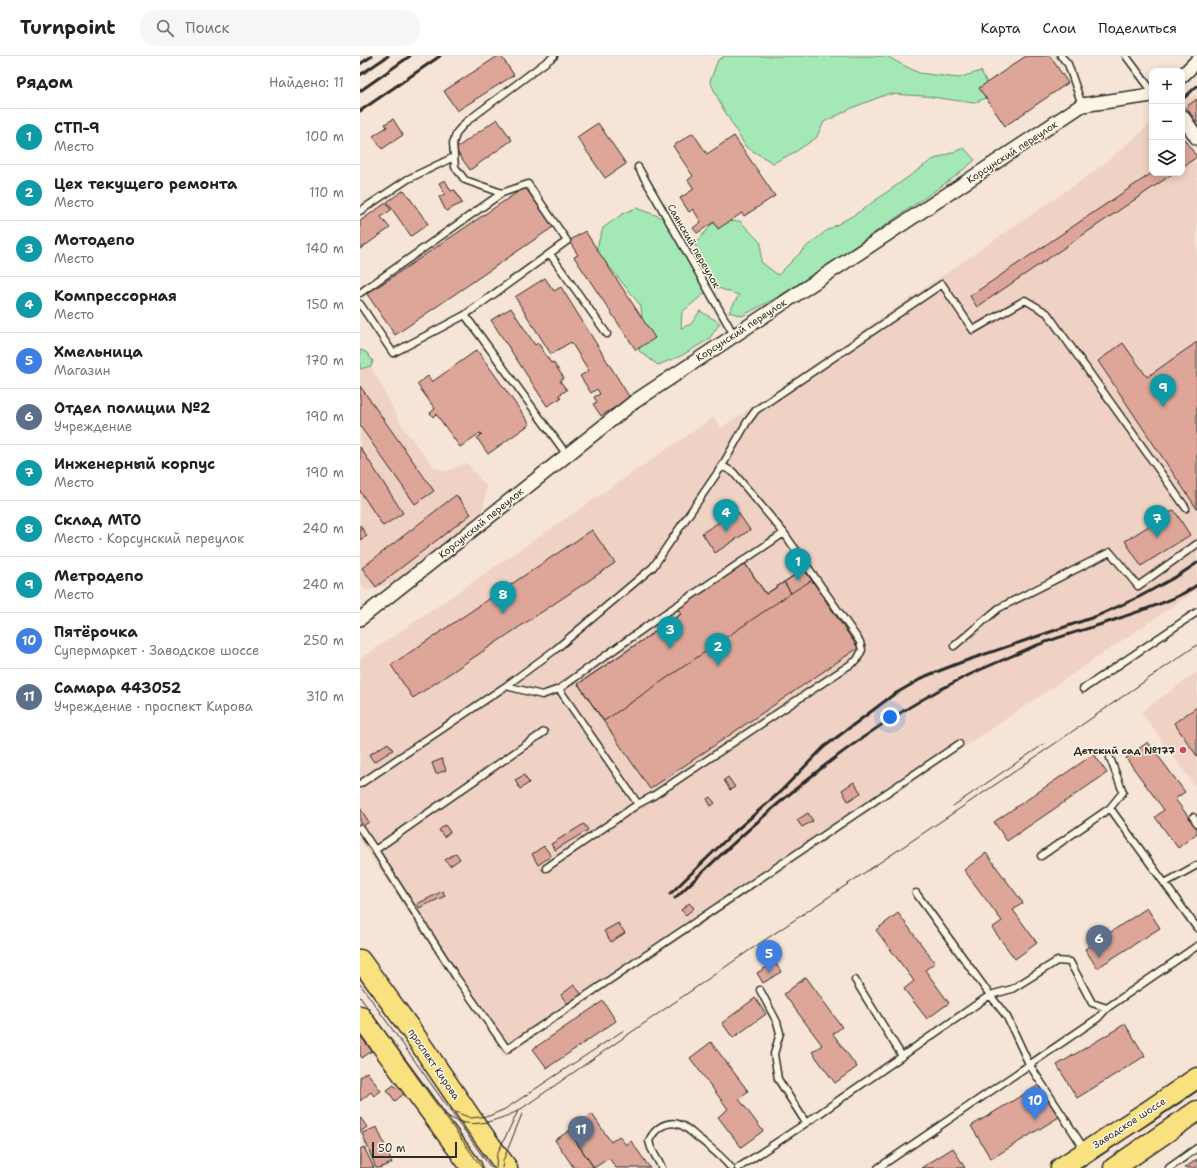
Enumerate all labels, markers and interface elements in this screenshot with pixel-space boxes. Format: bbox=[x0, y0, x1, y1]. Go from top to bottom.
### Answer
search box bbox=[140, 10, 420, 46]
text: Turnpoint bbox=[20, 15, 116, 40]
icon: search bbox=[154, 17, 176, 39]
text: Поиск bbox=[186, 18, 229, 38]
text: Карта bbox=[980, 19, 1021, 37]
text: Слои bbox=[1043, 19, 1076, 37]
text: Поделиться bbox=[1098, 19, 1177, 37]
map controls bbox=[1149, 68, 1185, 176]
button: + bbox=[1149, 68, 1185, 104]
text: Рядом bbox=[16, 71, 73, 93]
text: Найдено: 11 bbox=[269, 74, 344, 91]
button: − bbox=[1149, 104, 1185, 140]
street label: Корсунский переулок bbox=[964, 117, 1060, 186]
text: СТП-9 bbox=[54, 118, 99, 138]
text: 1 bbox=[26, 128, 32, 145]
text: 100 m bbox=[305, 128, 344, 145]
text: Место bbox=[54, 138, 94, 155]
button: layers bbox=[1149, 140, 1185, 176]
text: Цех текущего ремонта bbox=[54, 174, 237, 194]
text: 2 bbox=[24, 184, 34, 201]
text: 110 m bbox=[309, 184, 344, 201]
text: Место bbox=[54, 194, 94, 211]
street label: Саянский переулок bbox=[665, 202, 724, 291]
text: Мотодепо bbox=[54, 230, 135, 250]
text: 3 bbox=[24, 240, 34, 257]
text: 140 m bbox=[305, 240, 344, 257]
text: Место bbox=[54, 250, 94, 267]
text: Компрессорная bbox=[54, 286, 177, 306]
street label: Корсунский переулок bbox=[693, 295, 789, 364]
text: 4 bbox=[24, 296, 34, 313]
text: 150 m bbox=[306, 296, 344, 313]
text: Место bbox=[54, 306, 94, 323]
text: Хмельница bbox=[54, 342, 143, 362]
text: 5 bbox=[25, 352, 33, 369]
text: 170 m bbox=[306, 352, 344, 369]
text: Магазин bbox=[54, 362, 110, 379]
pin: 9 bbox=[1150, 374, 1176, 407]
text: Отдел полиции №2 bbox=[54, 398, 210, 418]
text: 6 bbox=[24, 408, 34, 425]
text: 190 m bbox=[305, 408, 344, 425]
text: Учреждение bbox=[54, 418, 132, 435]
text: Инженерный корпус bbox=[54, 454, 215, 474]
text: 7 bbox=[24, 464, 34, 481]
text: 190 m bbox=[305, 464, 344, 481]
text: Место bbox=[54, 474, 94, 491]
street label: Корсунский переулок bbox=[436, 484, 527, 561]
pin: 4 bbox=[713, 499, 739, 532]
pin: 7 bbox=[1144, 505, 1170, 538]
text: Склад МТО bbox=[54, 510, 141, 530]
text: 8 bbox=[24, 520, 34, 537]
text: 240 m bbox=[302, 520, 344, 537]
text: Место · Корсунский переулок bbox=[54, 530, 244, 547]
pin: 1 bbox=[785, 548, 811, 581]
text: Метродепо bbox=[54, 566, 144, 586]
text: 9 bbox=[24, 576, 34, 593]
text: 240 m bbox=[302, 576, 344, 593]
pin: 8 bbox=[490, 581, 516, 614]
text: Место bbox=[54, 586, 94, 603]
pin: 3 bbox=[657, 616, 683, 649]
text: Пятёрочка bbox=[54, 622, 138, 642]
text: 10 bbox=[22, 632, 36, 649]
text: 250 m bbox=[303, 632, 344, 649]
pin: 2 bbox=[705, 633, 731, 666]
text: Супермаркет · Заводское шоссе bbox=[54, 642, 259, 659]
text: Самара 443052 bbox=[54, 678, 181, 698]
text: 11 bbox=[23, 688, 35, 705]
text: 310 m bbox=[306, 688, 344, 705]
text: Учреждение · проспект Кирова bbox=[54, 698, 253, 715]
your location bbox=[880, 707, 900, 727]
place label: Детский сад №177 bbox=[1074, 744, 1175, 757]
marker: Детский сад №177 bbox=[1178, 745, 1188, 755]
pin: 6 bbox=[1086, 925, 1112, 958]
pin: 5 bbox=[756, 940, 782, 973]
street label: проспект Кирова bbox=[405, 1026, 463, 1103]
pin: 10 bbox=[1022, 1087, 1048, 1120]
street label: Заводское шоссе bbox=[1090, 1094, 1168, 1152]
pin: 11 bbox=[568, 1116, 594, 1149]
scale bar bbox=[372, 1140, 457, 1159]
text: 50 m bbox=[378, 1141, 406, 1156]

